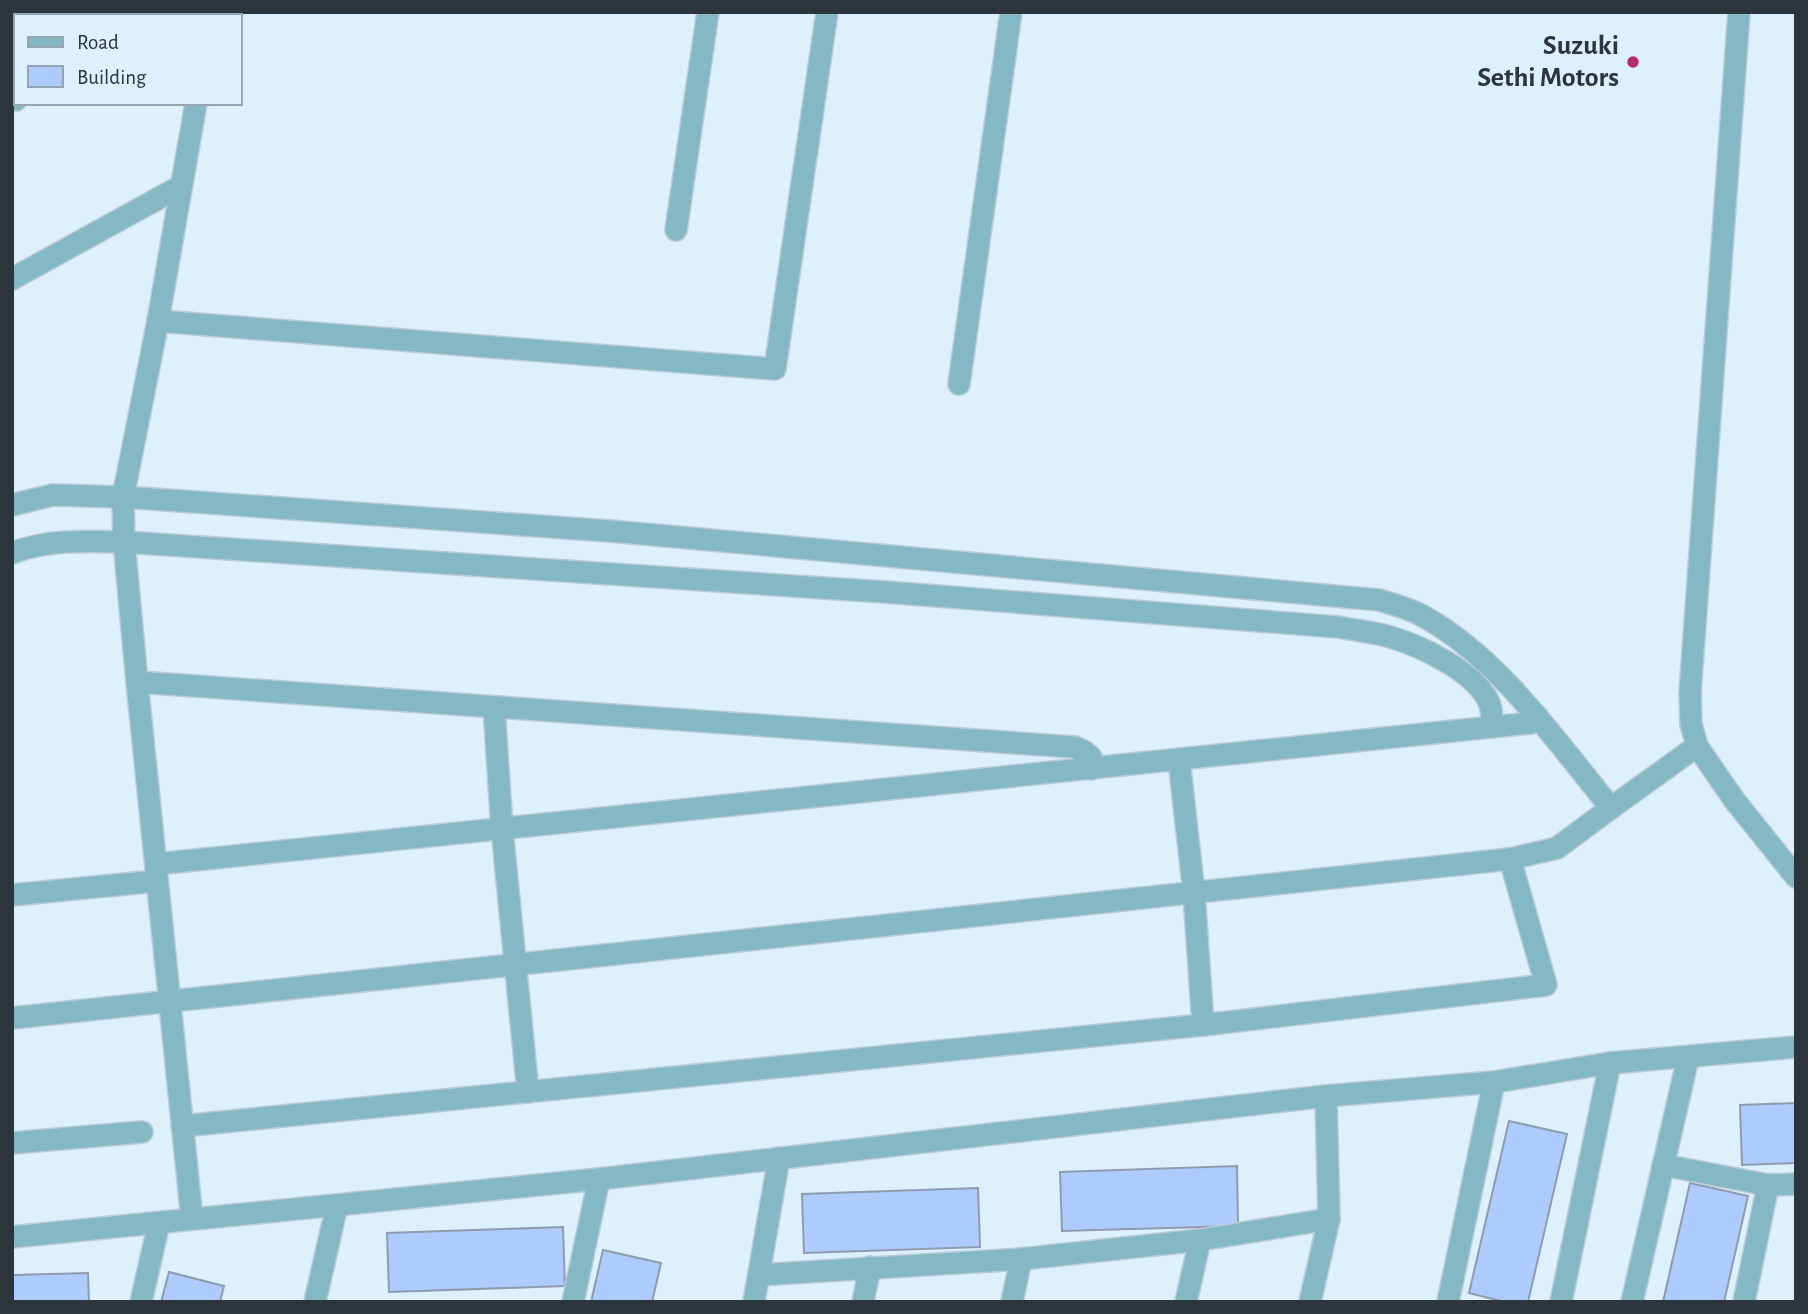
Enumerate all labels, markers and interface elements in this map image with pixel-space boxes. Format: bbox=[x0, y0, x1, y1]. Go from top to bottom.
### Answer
legend bbox=[14, 14, 242, 105]
text: Road bbox=[77, 32, 119, 53]
place label: Suzuki Sethi Motors bbox=[1477, 32, 1619, 92]
marker: Suzuki Sethi Motors bbox=[1625, 54, 1641, 70]
text: Building bbox=[77, 67, 147, 88]

